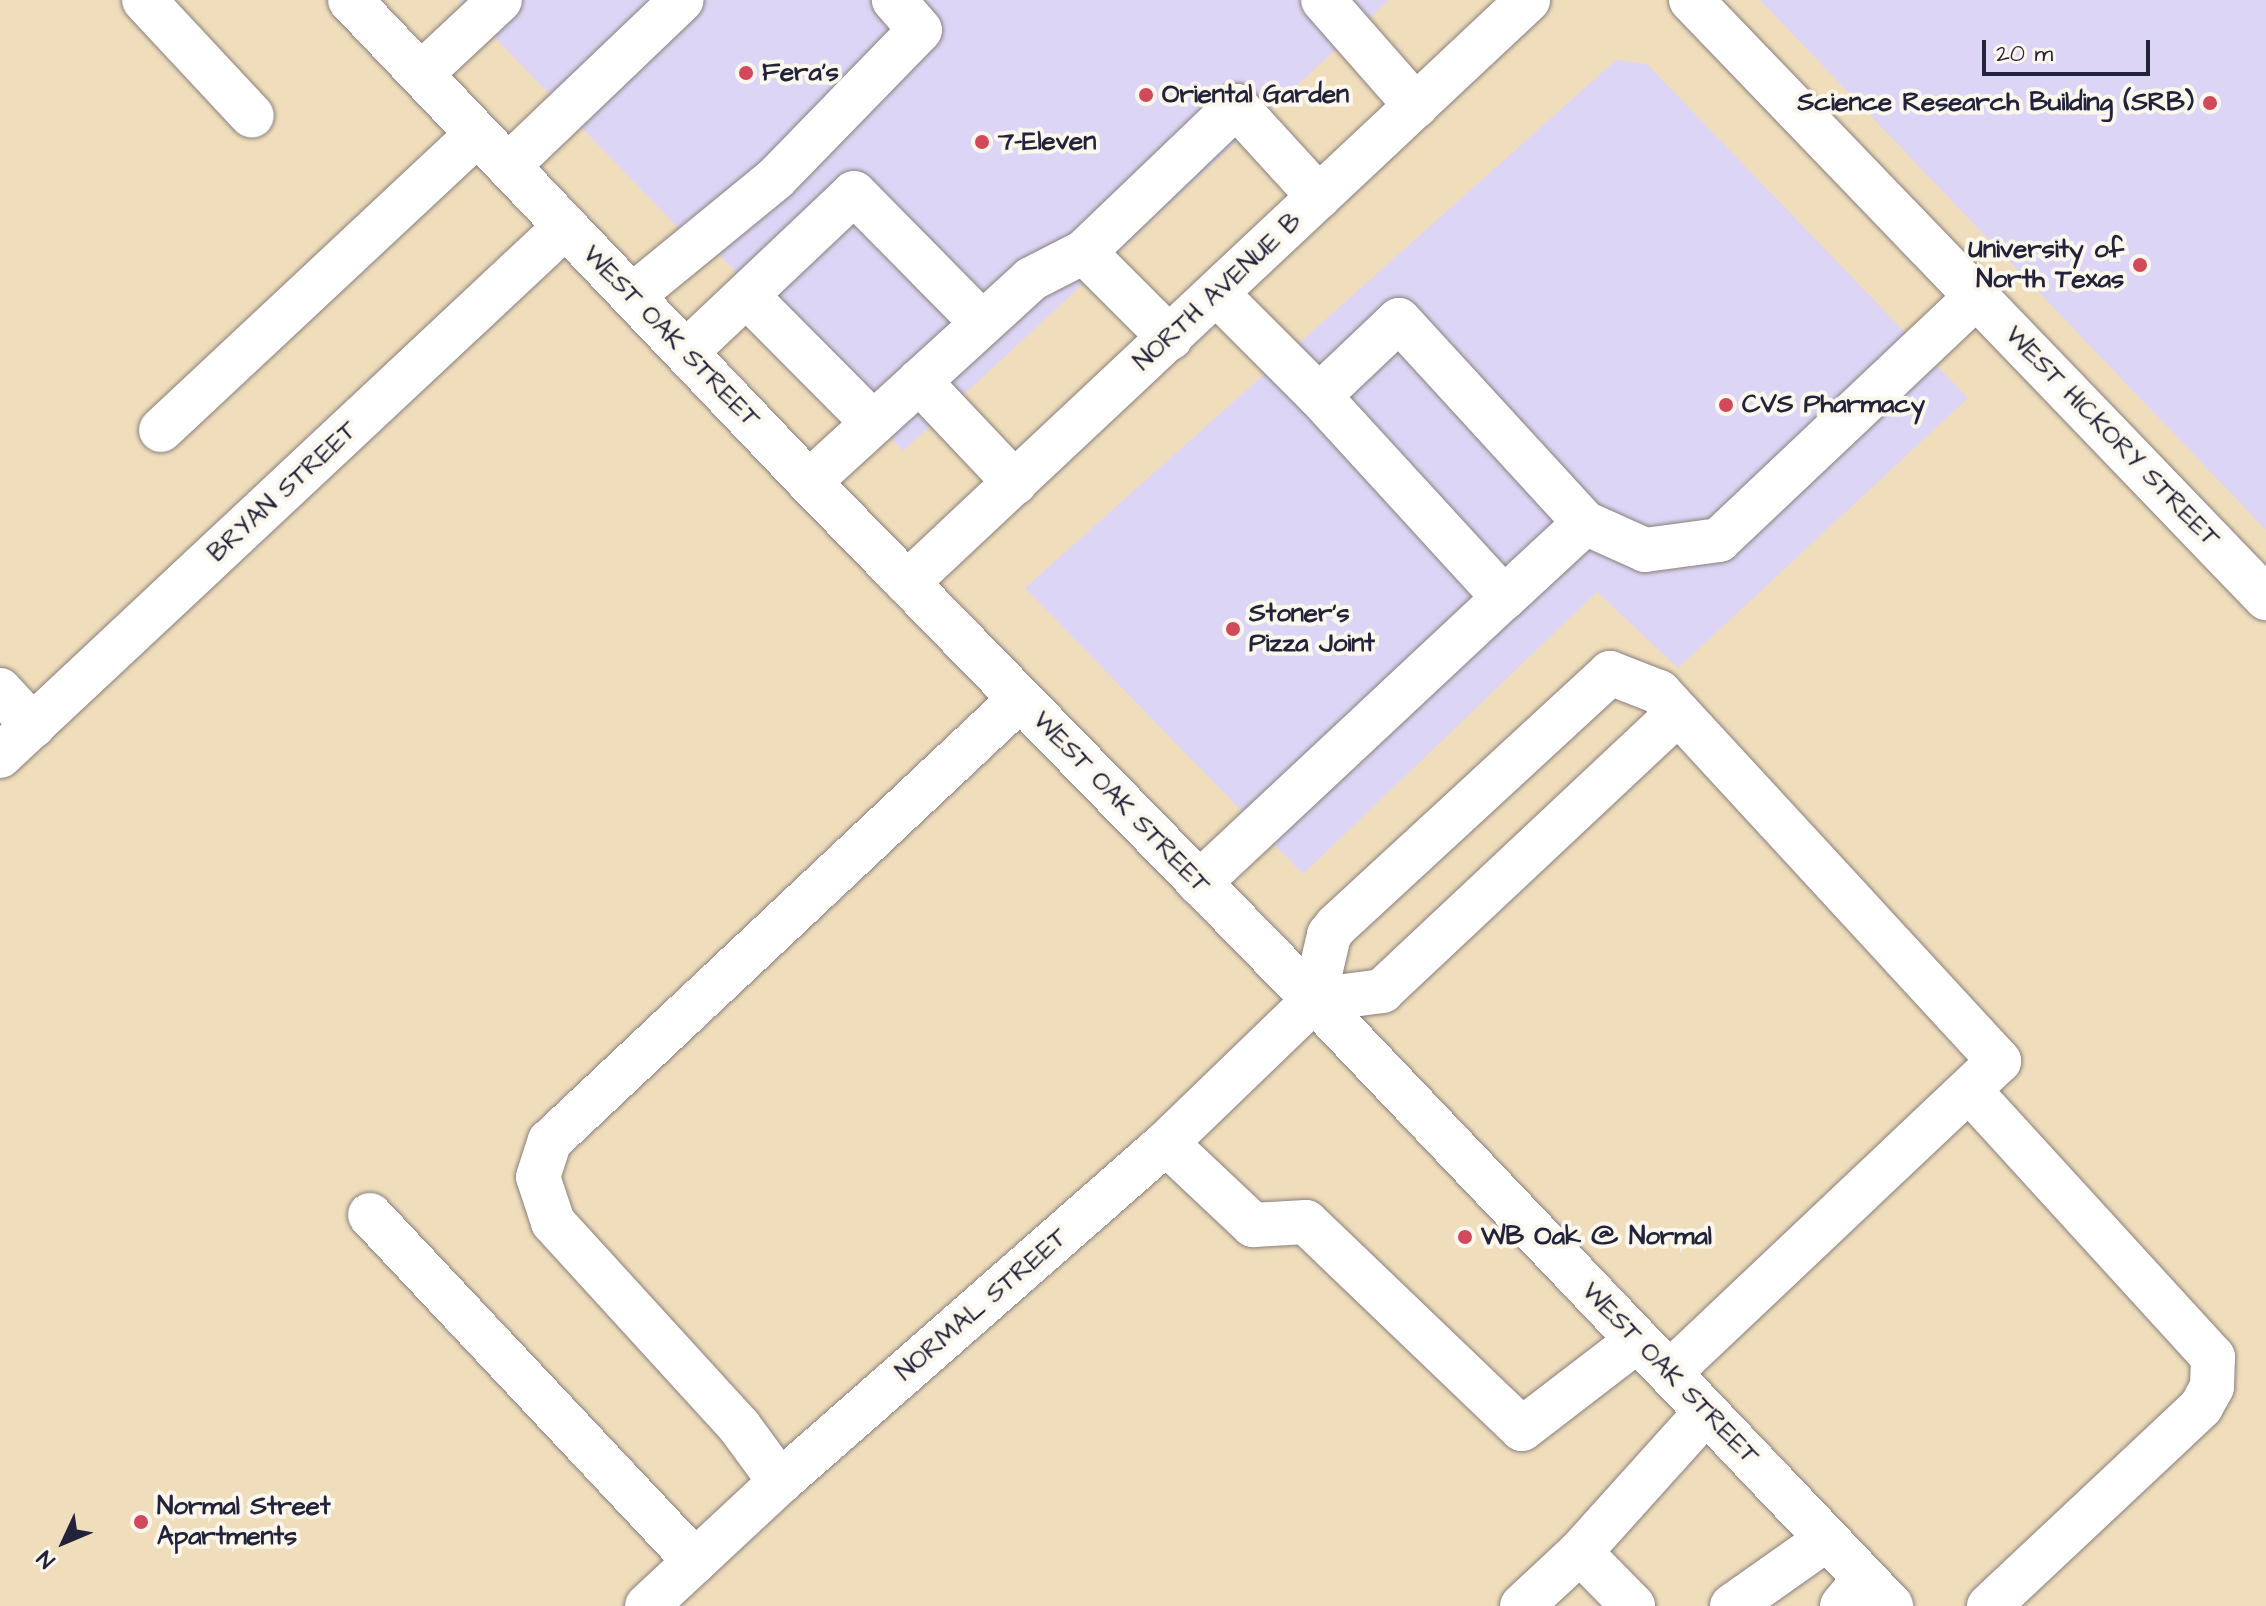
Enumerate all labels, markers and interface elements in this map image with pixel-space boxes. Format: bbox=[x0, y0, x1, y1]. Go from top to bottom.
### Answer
scale bar bbox=[1986, 24, 2154, 74]
text: 20 m bbox=[1996, 37, 2053, 71]
place label: Fera's bbox=[762, 57, 839, 89]
marker: Fera's bbox=[737, 64, 755, 82]
place label: Oriental Garden bbox=[1162, 79, 1349, 111]
marker: Oriental Garden bbox=[1137, 86, 1155, 104]
place label: Science Research Building (SRB) bbox=[1797, 87, 2194, 119]
marker: Science Research Building (SRB) bbox=[2201, 94, 2219, 112]
place label: 7-Eleven bbox=[998, 126, 1096, 158]
marker: 7-Eleven bbox=[973, 133, 991, 151]
street label: NORTH AVENUE B bbox=[1128, 206, 1308, 378]
place label: University of North Texas bbox=[1968, 234, 2124, 296]
street label: WEST OAK STREET bbox=[576, 239, 766, 435]
marker: University of North Texas bbox=[2131, 256, 2149, 274]
street label: WEST HICKORY STREET bbox=[1998, 320, 2226, 554]
place label: CVS Pharmacy bbox=[1742, 389, 1925, 421]
marker: CVS Pharmacy bbox=[1717, 396, 1735, 414]
street label: BRYAN STREET bbox=[202, 415, 364, 569]
place label: Stoner’s Pizza Joint bbox=[1249, 598, 1375, 660]
marker: Stoner’s Pizza Joint bbox=[1224, 620, 1242, 638]
street label: WEST OAK STREET bbox=[1026, 705, 1216, 901]
place label: WB Oak @ Normal bbox=[1481, 1221, 1712, 1253]
street label: NORMAL STREET bbox=[890, 1222, 1074, 1388]
marker: WB Oak @ Normal bbox=[1456, 1228, 1474, 1246]
street label: WEST OAK STREET bbox=[1575, 1276, 1765, 1472]
place label: Normal Street Apartments bbox=[157, 1491, 330, 1552]
north arrow bbox=[24, 1502, 104, 1582]
marker: Normal Street Apartments bbox=[132, 1513, 150, 1531]
text: N bbox=[30, 1543, 62, 1575]

